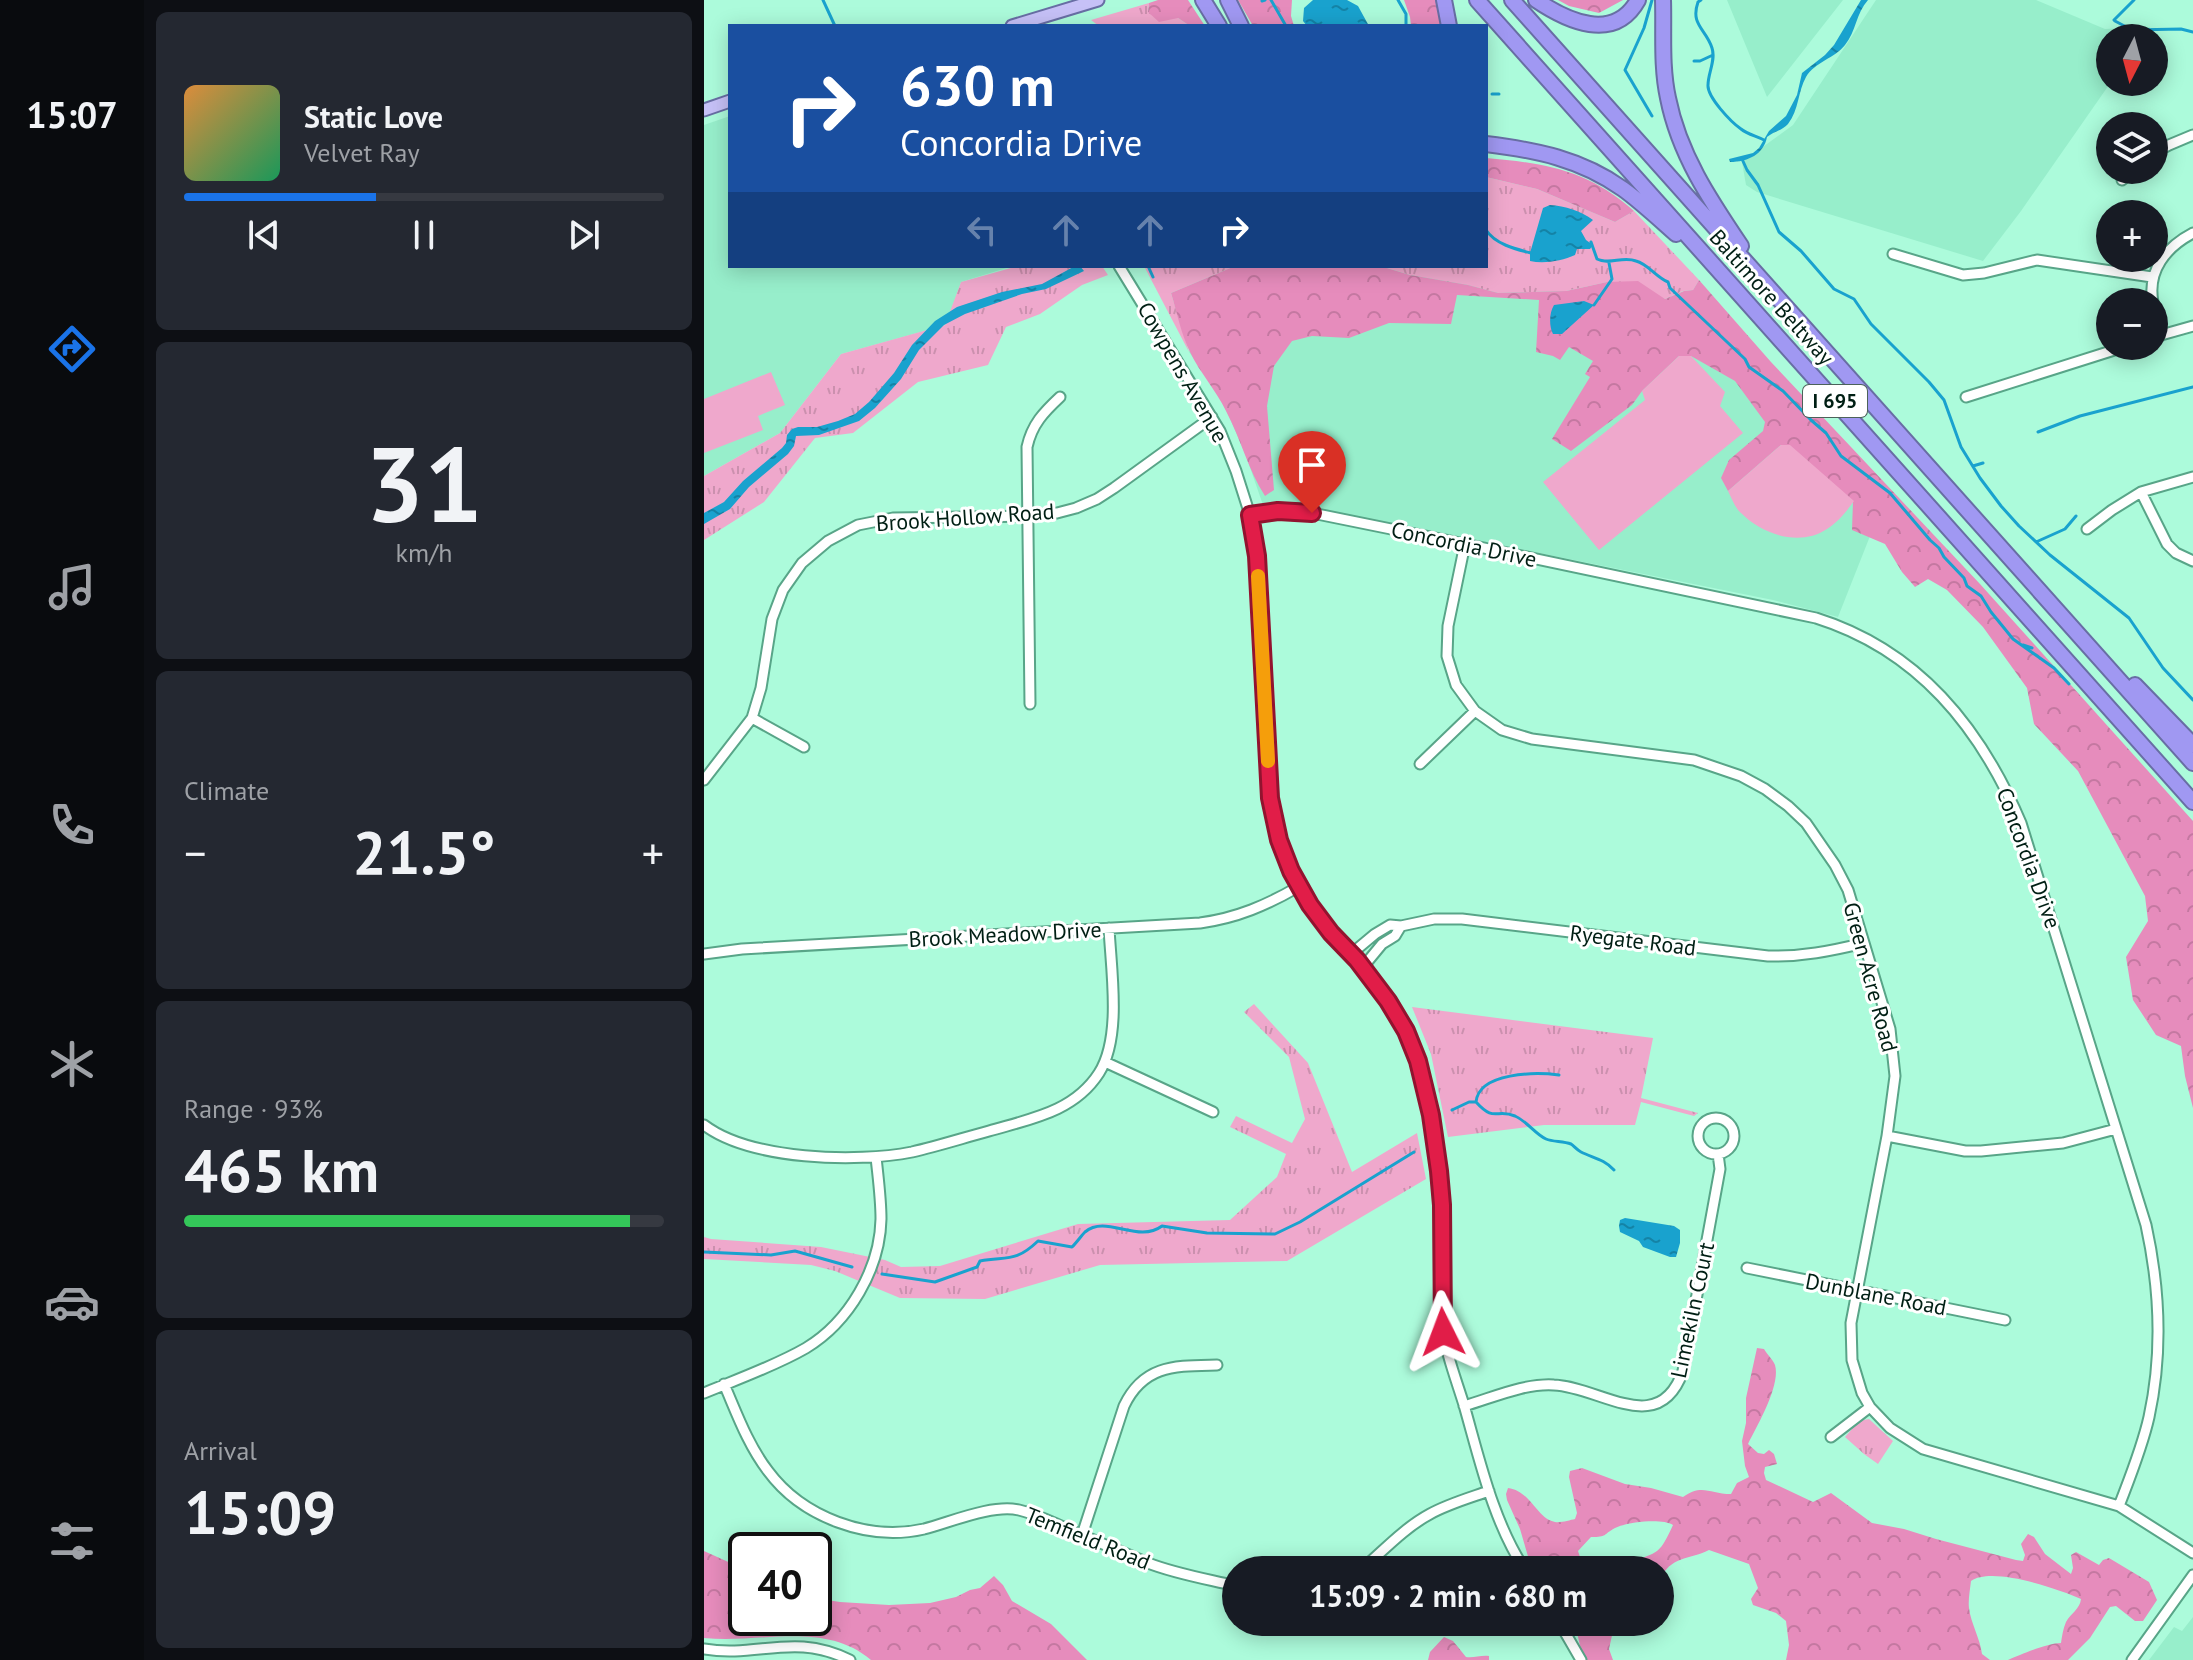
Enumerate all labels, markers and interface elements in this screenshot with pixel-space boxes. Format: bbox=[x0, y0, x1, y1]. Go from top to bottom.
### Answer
north arrow bbox=[2096, 24, 2168, 96]
map controls bbox=[2096, 24, 2168, 360]
text: 630 m bbox=[900, 49, 1055, 121]
icon: right bbox=[768, 56, 872, 160]
text: 15:07 bbox=[26, 91, 118, 138]
text: Static Love bbox=[304, 97, 443, 136]
button: layers bbox=[2096, 112, 2168, 184]
text: Concordia Drive bbox=[900, 119, 1142, 166]
text: Velvet Ray bbox=[304, 136, 420, 169]
button: + bbox=[2096, 200, 2168, 272]
icon: left bbox=[960, 208, 1004, 252]
icon: ahead bbox=[1044, 208, 1088, 252]
icon: ahead bbox=[1128, 208, 1172, 252]
icon: right bbox=[1212, 208, 1256, 252]
icon: previous bbox=[242, 213, 286, 257]
icon: pause bbox=[402, 213, 446, 257]
icon: next bbox=[562, 213, 606, 257]
street label: Baltimore Beltway bbox=[1704, 223, 1841, 371]
button: − bbox=[2096, 288, 2168, 360]
street label: Cowpens Avenue bbox=[1131, 297, 1235, 447]
icon: directions bbox=[44, 321, 100, 377]
road number: I 695 bbox=[1803, 385, 1867, 417]
text: 31 bbox=[365, 416, 483, 551]
pin bbox=[1278, 431, 1346, 513]
icon: arrive bbox=[1290, 443, 1334, 487]
street label: Brook Hollow Road bbox=[875, 497, 1055, 537]
street label: Concordia Drive bbox=[1389, 515, 1539, 573]
text: km/h bbox=[396, 536, 453, 569]
icon: music bbox=[44, 559, 100, 615]
text: Climate bbox=[184, 774, 269, 807]
street label: Concordia Drive bbox=[1991, 784, 2067, 932]
icon: phone bbox=[44, 797, 100, 853]
text: 21.5° bbox=[352, 813, 496, 891]
text: − bbox=[184, 824, 206, 881]
text: + bbox=[642, 824, 664, 881]
street label: Green Acre Road bbox=[1838, 899, 1904, 1055]
street label: Brook Meadow Drive bbox=[908, 915, 1102, 953]
street label: Ryegate Road bbox=[1568, 918, 1698, 962]
icon: climate bbox=[44, 1036, 100, 1092]
text: Range · 93% bbox=[184, 1092, 323, 1125]
text: 465 km bbox=[184, 1131, 379, 1209]
street label: Limekiln Court bbox=[1664, 1239, 1720, 1380]
street label: Dunblane Road bbox=[1803, 1267, 1949, 1321]
icon: car bbox=[44, 1274, 100, 1330]
position arrow bbox=[1401, 1290, 1485, 1374]
text: Arrival bbox=[184, 1434, 257, 1467]
text: 15:09 bbox=[184, 1473, 336, 1551]
street label: Temfield Road bbox=[1021, 1500, 1155, 1576]
icon: filters bbox=[44, 1513, 100, 1569]
speed limit sign: 40 bbox=[728, 1532, 832, 1636]
text: 15:09 · 2 min · 680 m bbox=[1309, 1576, 1587, 1615]

